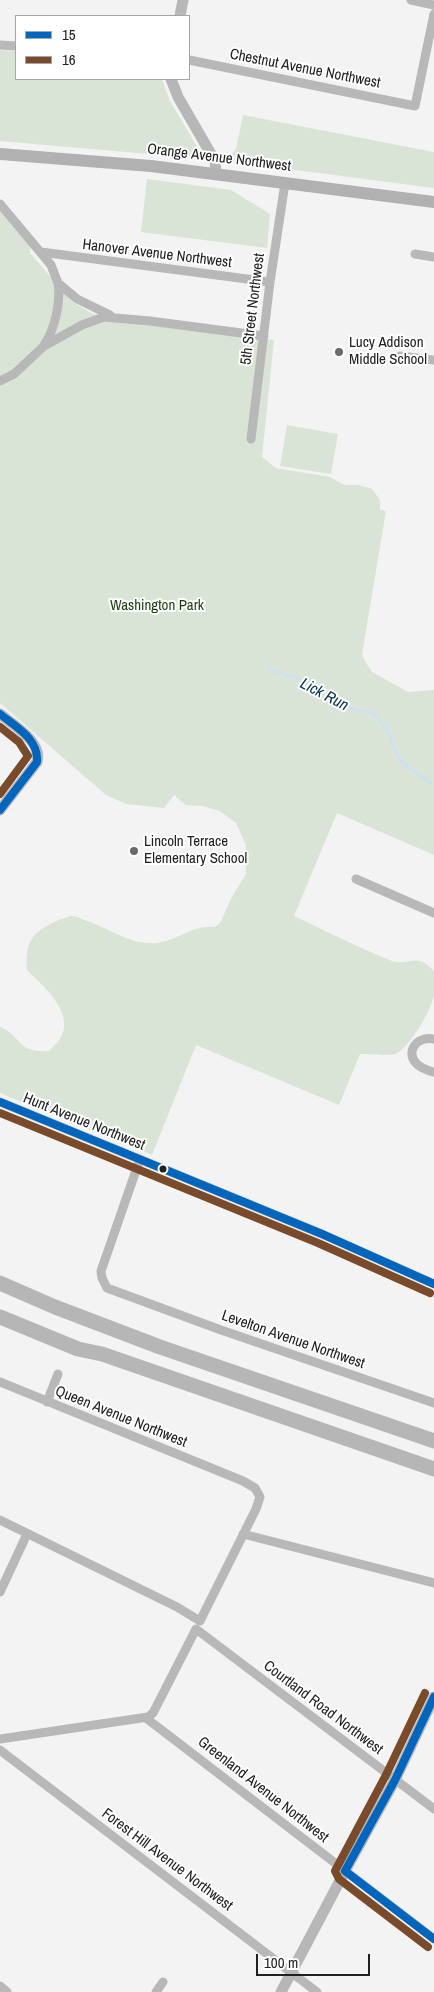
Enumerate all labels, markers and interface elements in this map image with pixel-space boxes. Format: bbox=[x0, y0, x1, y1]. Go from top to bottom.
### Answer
legend bbox=[15, 15, 190, 80]
text: 15 bbox=[62, 24, 76, 45]
street label: Chestnut Avenue Northwest bbox=[228, 46, 382, 92]
text: 16 bbox=[62, 49, 76, 70]
street label: Orange Avenue Northwest bbox=[146, 140, 292, 176]
street label: Hanover Avenue Northwest bbox=[81, 236, 233, 272]
street label: 5th Street Northwest bbox=[237, 252, 269, 366]
place label: Lucy Addison Middle School bbox=[349, 334, 427, 369]
marker: Lucy Addison Middle School bbox=[333, 346, 345, 358]
park label: Washington Park bbox=[110, 597, 204, 615]
water label: Lick Run bbox=[297, 674, 351, 716]
place label: Lincoln Terrace Elementary School bbox=[144, 833, 247, 868]
marker: Lincoln Terrace Elementary School bbox=[128, 845, 140, 857]
street label: Hunt Avenue Northwest bbox=[21, 1089, 147, 1155]
unlabelled marker bbox=[158, 1164, 168, 1174]
street label: Levelton Avenue Northwest bbox=[219, 1307, 367, 1373]
street label: Queen Avenue Northwest bbox=[52, 1382, 190, 1452]
street label: Courtland Road Northwest bbox=[260, 1657, 386, 1759]
street label: Greenland Avenue Northwest bbox=[194, 1733, 332, 1847]
street label: Forest Hill Avenue Northwest bbox=[98, 1805, 236, 1915]
scale bar bbox=[259, 1944, 373, 1976]
text: 100 m bbox=[264, 1952, 298, 1973]

